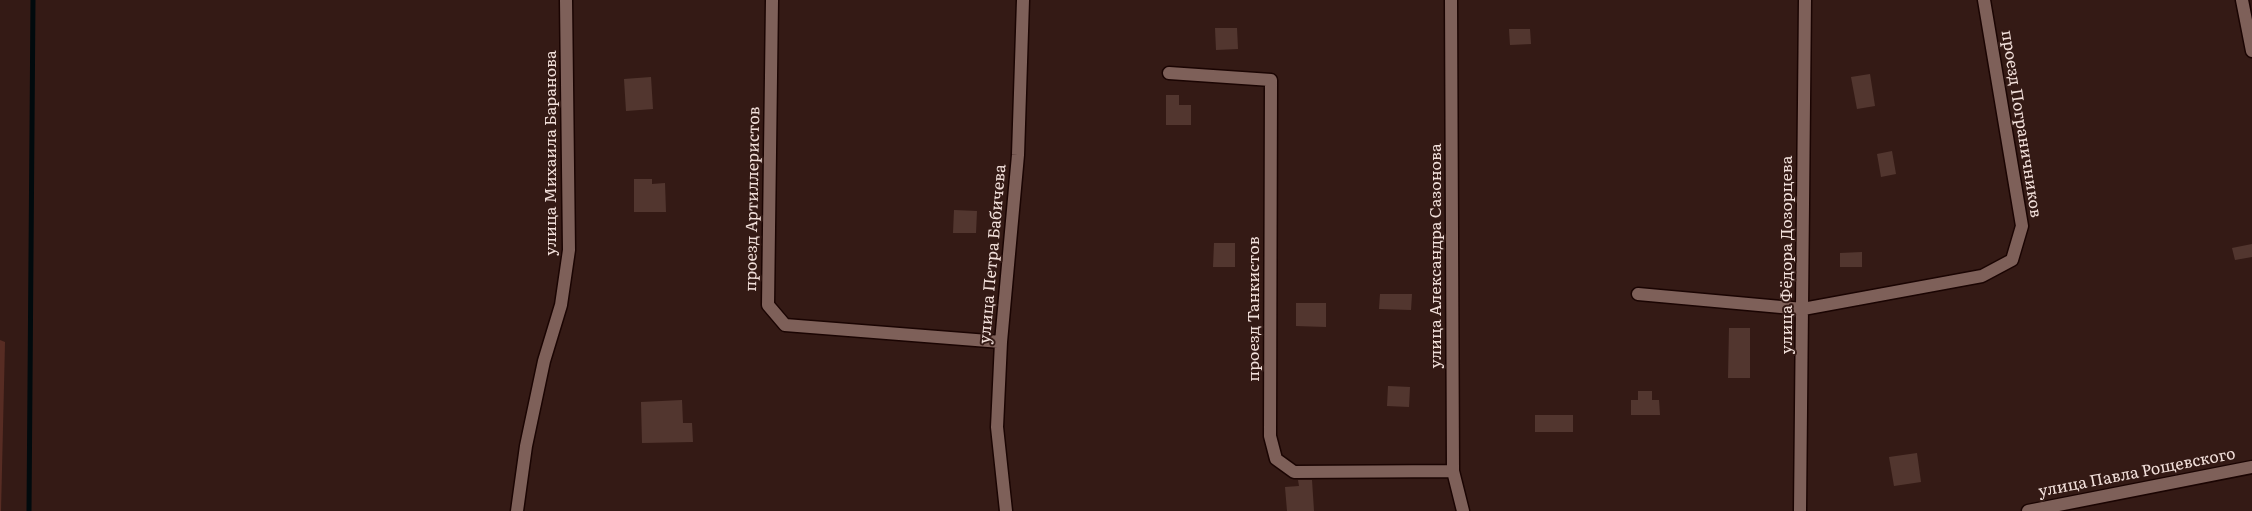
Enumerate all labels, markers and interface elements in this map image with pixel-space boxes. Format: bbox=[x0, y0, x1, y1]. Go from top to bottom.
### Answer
street label: проезд Пограничников bbox=[1997, 29, 2045, 219]
street label: улица Михаила Баранова bbox=[541, 50, 561, 256]
street label: проезд Артиллеристов bbox=[742, 106, 764, 292]
street label: улица Александра Сазонова bbox=[1426, 143, 1446, 369]
street label: улица Фёдора Дозорцева bbox=[1777, 156, 1797, 354]
street label: улица Петра Бабичева bbox=[976, 163, 1010, 345]
street label: проезд Танкистов bbox=[1244, 236, 1264, 382]
street label: улица Павла Рощевского bbox=[2037, 444, 2237, 502]

